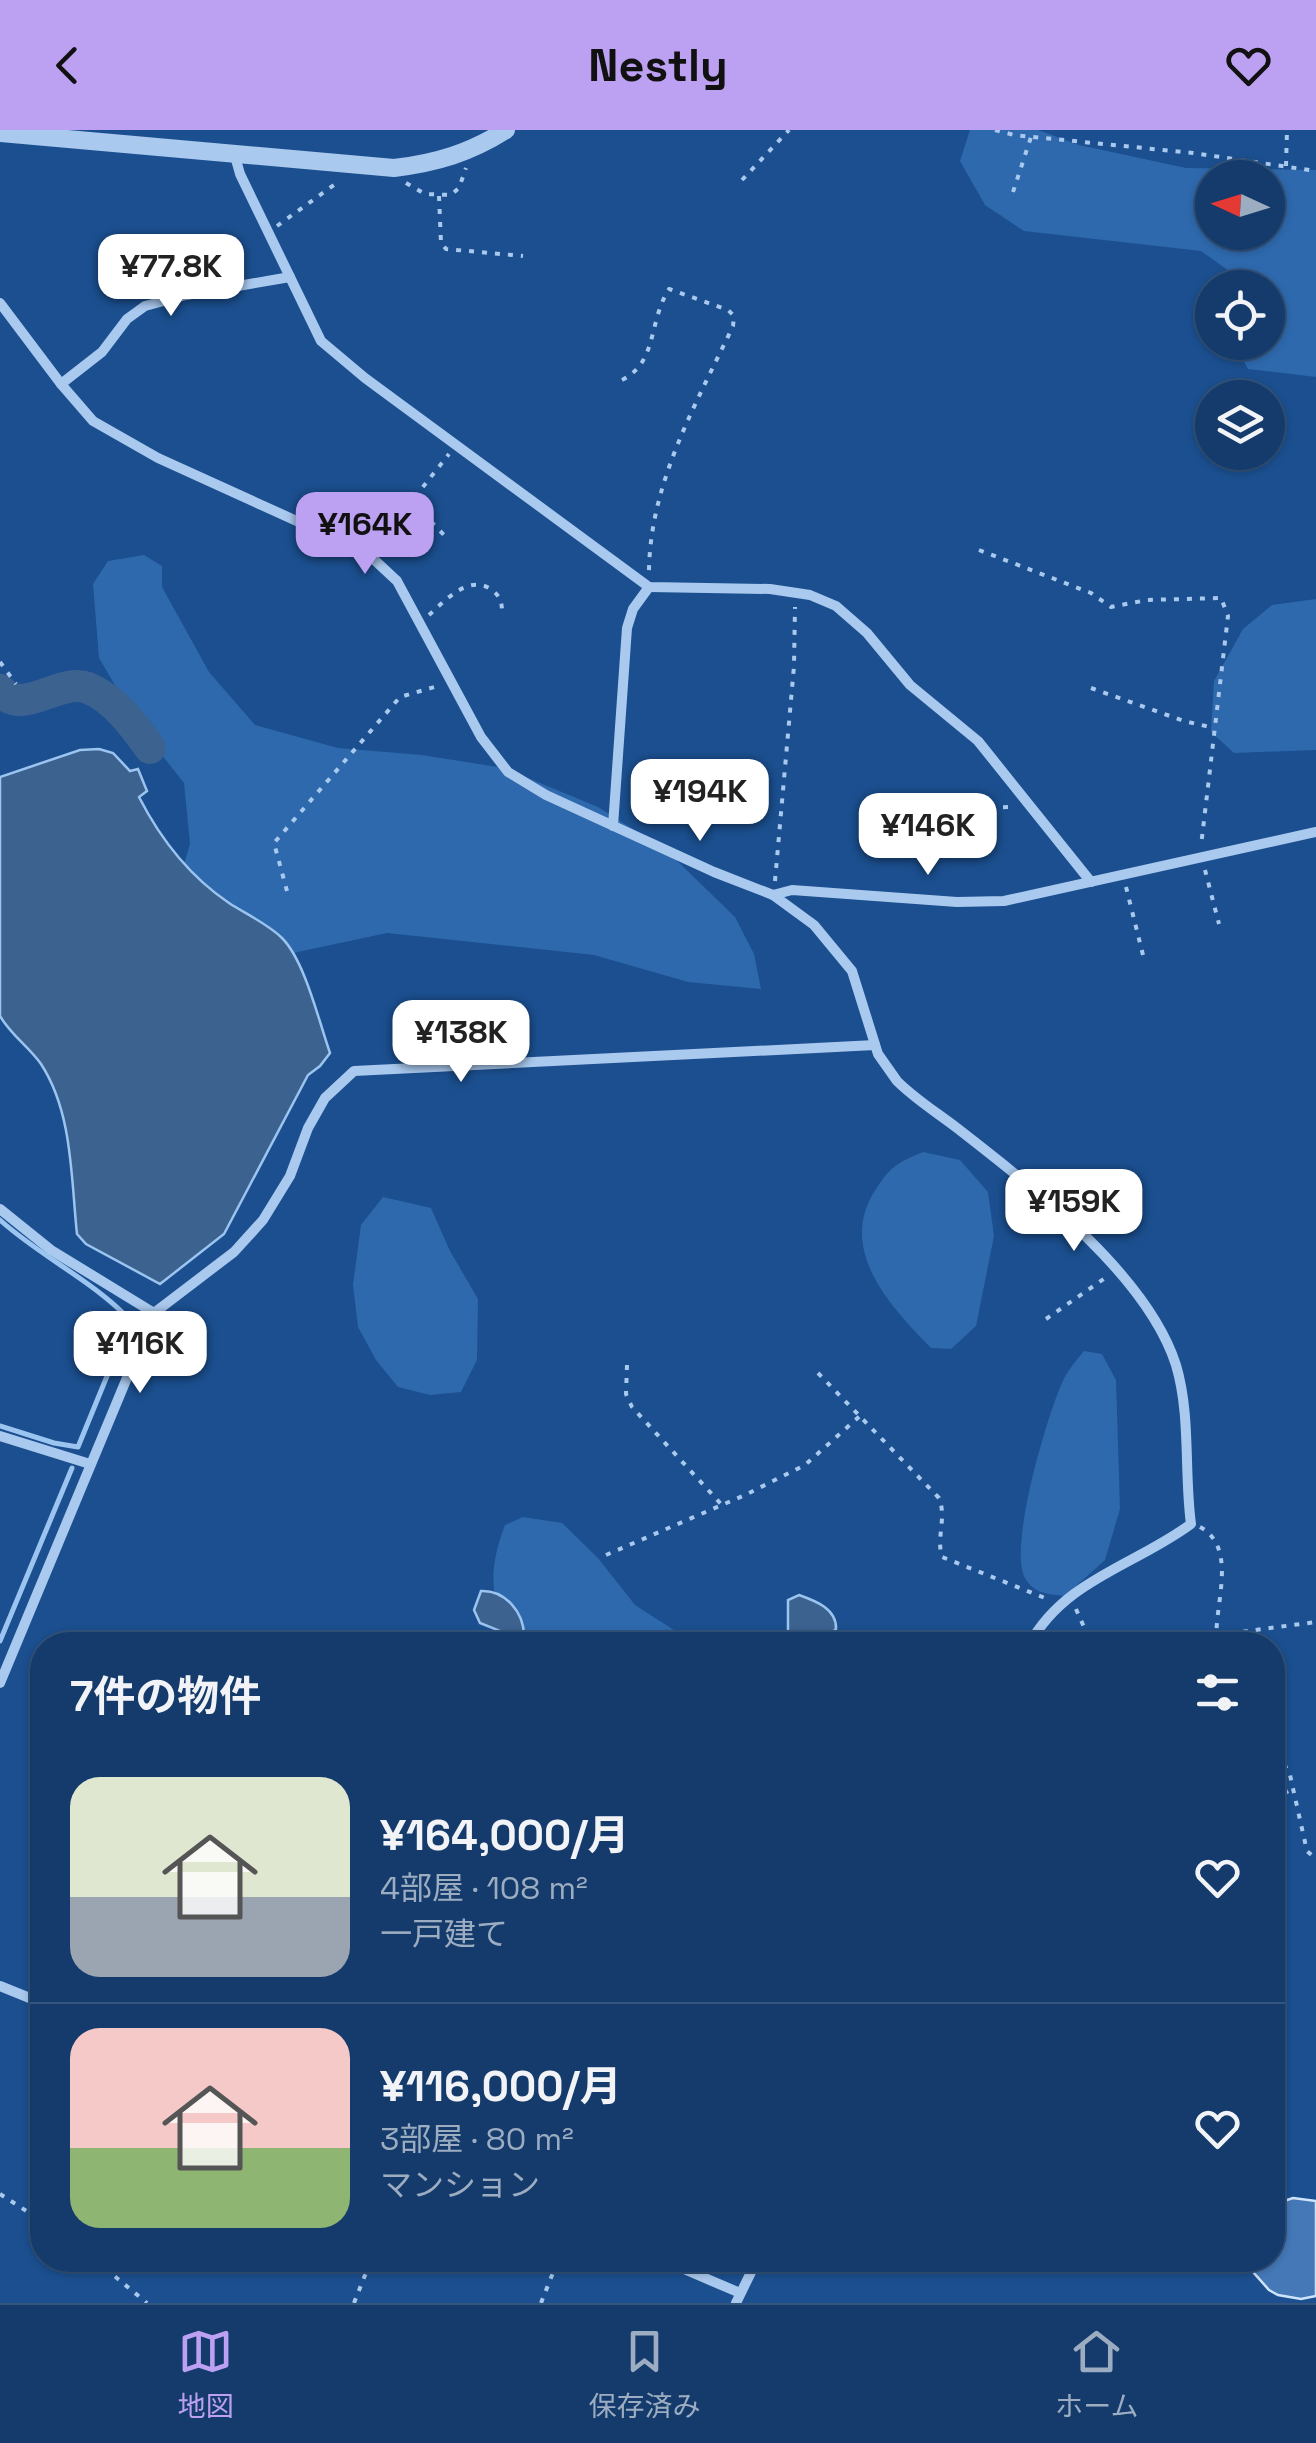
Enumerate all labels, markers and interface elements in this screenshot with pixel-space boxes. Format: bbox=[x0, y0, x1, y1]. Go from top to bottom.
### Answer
text: Nestly bbox=[588, 37, 728, 94]
icon: back bbox=[40, 38, 95, 93]
icon: heart bbox=[1221, 38, 1276, 93]
north arrow bbox=[1195, 160, 1285, 250]
map controls bbox=[1195, 160, 1285, 470]
pin: ¥77.8K bbox=[90, 234, 252, 319]
text: ¥77.8K bbox=[120, 246, 222, 286]
button: locate bbox=[1195, 270, 1285, 360]
button: layers bbox=[1195, 380, 1285, 470]
pin: ¥164K bbox=[295, 492, 435, 577]
text: ¥164K bbox=[318, 504, 412, 544]
pin: ¥194K bbox=[630, 759, 770, 844]
text: ¥194K bbox=[653, 771, 747, 811]
pin: ¥146K bbox=[858, 793, 998, 878]
text: ¥146K bbox=[881, 805, 975, 845]
pin: ¥138K bbox=[391, 1000, 531, 1085]
text: ¥138K bbox=[415, 1012, 508, 1052]
pin: ¥159K bbox=[1004, 1169, 1144, 1254]
text: ¥159K bbox=[1027, 1181, 1121, 1221]
pin: ¥116K bbox=[70, 1311, 210, 1396]
text: ¥116K bbox=[96, 1323, 184, 1363]
icon: filters bbox=[1190, 1665, 1245, 1720]
text: 7件の物件 bbox=[70, 1670, 261, 1723]
text: ¥164,000/月 bbox=[380, 1809, 629, 1862]
icon: home bbox=[150, 1817, 270, 1937]
icon: heart bbox=[1190, 1850, 1245, 1905]
text: 4部屋 · 108 m² bbox=[380, 1868, 588, 1908]
text: 一戸建て bbox=[380, 1914, 508, 1954]
text: ¥116,000/月 bbox=[380, 2060, 622, 2113]
icon: home bbox=[150, 2068, 270, 2188]
icon: heart bbox=[1190, 2101, 1245, 2156]
text: 3部屋 · 80 m² bbox=[380, 2119, 574, 2159]
text: マンション bbox=[380, 2165, 540, 2205]
tab: 地図 bbox=[177, 2324, 233, 2424]
tab: 保存済み bbox=[588, 2324, 700, 2424]
tab: ホーム bbox=[1055, 2324, 1139, 2424]

